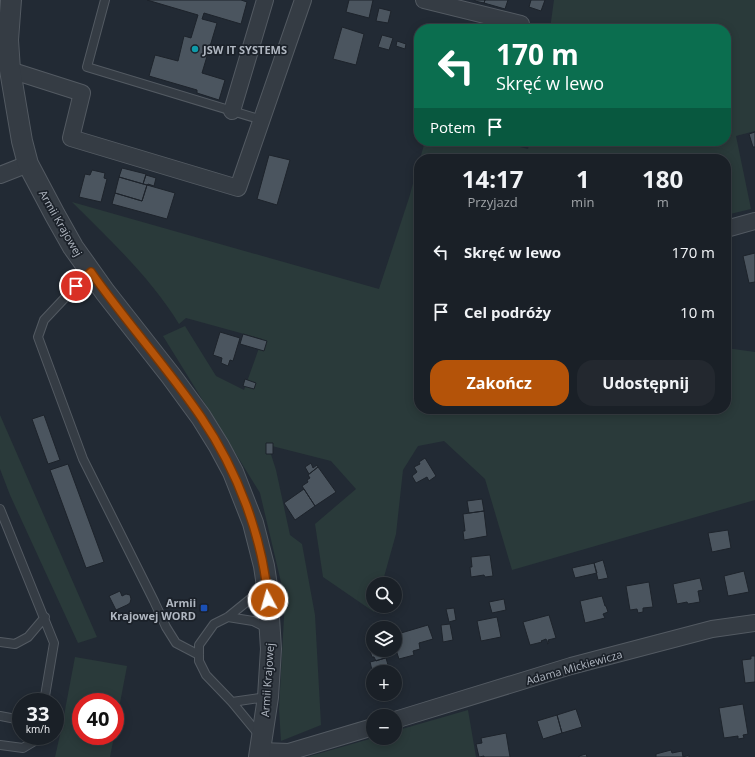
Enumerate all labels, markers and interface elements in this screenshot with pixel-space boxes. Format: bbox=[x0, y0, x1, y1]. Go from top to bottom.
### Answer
text: 170 m bbox=[496, 35, 579, 73]
icon: left bbox=[430, 40, 482, 92]
place label: JSW IT SYSTEMS bbox=[202, 42, 287, 57]
marker: JSW IT SYSTEMS bbox=[190, 44, 200, 54]
text: Skręć w lewo bbox=[496, 71, 604, 95]
icon: arrive bbox=[484, 116, 506, 138]
text: Potem bbox=[430, 117, 476, 137]
text: 14:17 bbox=[462, 162, 523, 195]
text: 1 bbox=[576, 162, 590, 195]
text: 180 bbox=[642, 162, 683, 195]
street label: Armii Krajowej bbox=[36, 187, 86, 259]
text: Przyjazd bbox=[467, 193, 518, 211]
text: min bbox=[571, 193, 594, 211]
text: m bbox=[657, 193, 669, 211]
icon: left bbox=[430, 241, 452, 263]
text: Skręć w lewo bbox=[464, 242, 561, 262]
text: 170 m bbox=[671, 242, 715, 262]
pin bbox=[59, 269, 93, 303]
icon: arrive bbox=[65, 275, 87, 297]
icon: arrive bbox=[430, 301, 452, 323]
text: Cel podróży bbox=[464, 302, 551, 322]
text: 10 m bbox=[680, 302, 715, 322]
button: Zakończ bbox=[430, 360, 569, 406]
button: Udostępnij bbox=[577, 360, 715, 406]
map controls bbox=[366, 577, 402, 745]
button: search bbox=[366, 577, 402, 613]
position arrow bbox=[247, 579, 289, 621]
place label: Armii Krajowej WORD bbox=[110, 595, 196, 623]
marker: Armii Krajowej WORD bbox=[199, 603, 209, 613]
button: layers bbox=[366, 621, 402, 657]
street label: Armii Krajowej bbox=[257, 642, 277, 718]
street label: Adama Mickiewicza bbox=[524, 646, 624, 688]
button: + bbox=[366, 665, 402, 701]
speed limit sign: 40 bbox=[72, 693, 124, 745]
text: 33 bbox=[27, 700, 49, 727]
button: − bbox=[366, 709, 402, 745]
text: km/h bbox=[26, 722, 50, 736]

